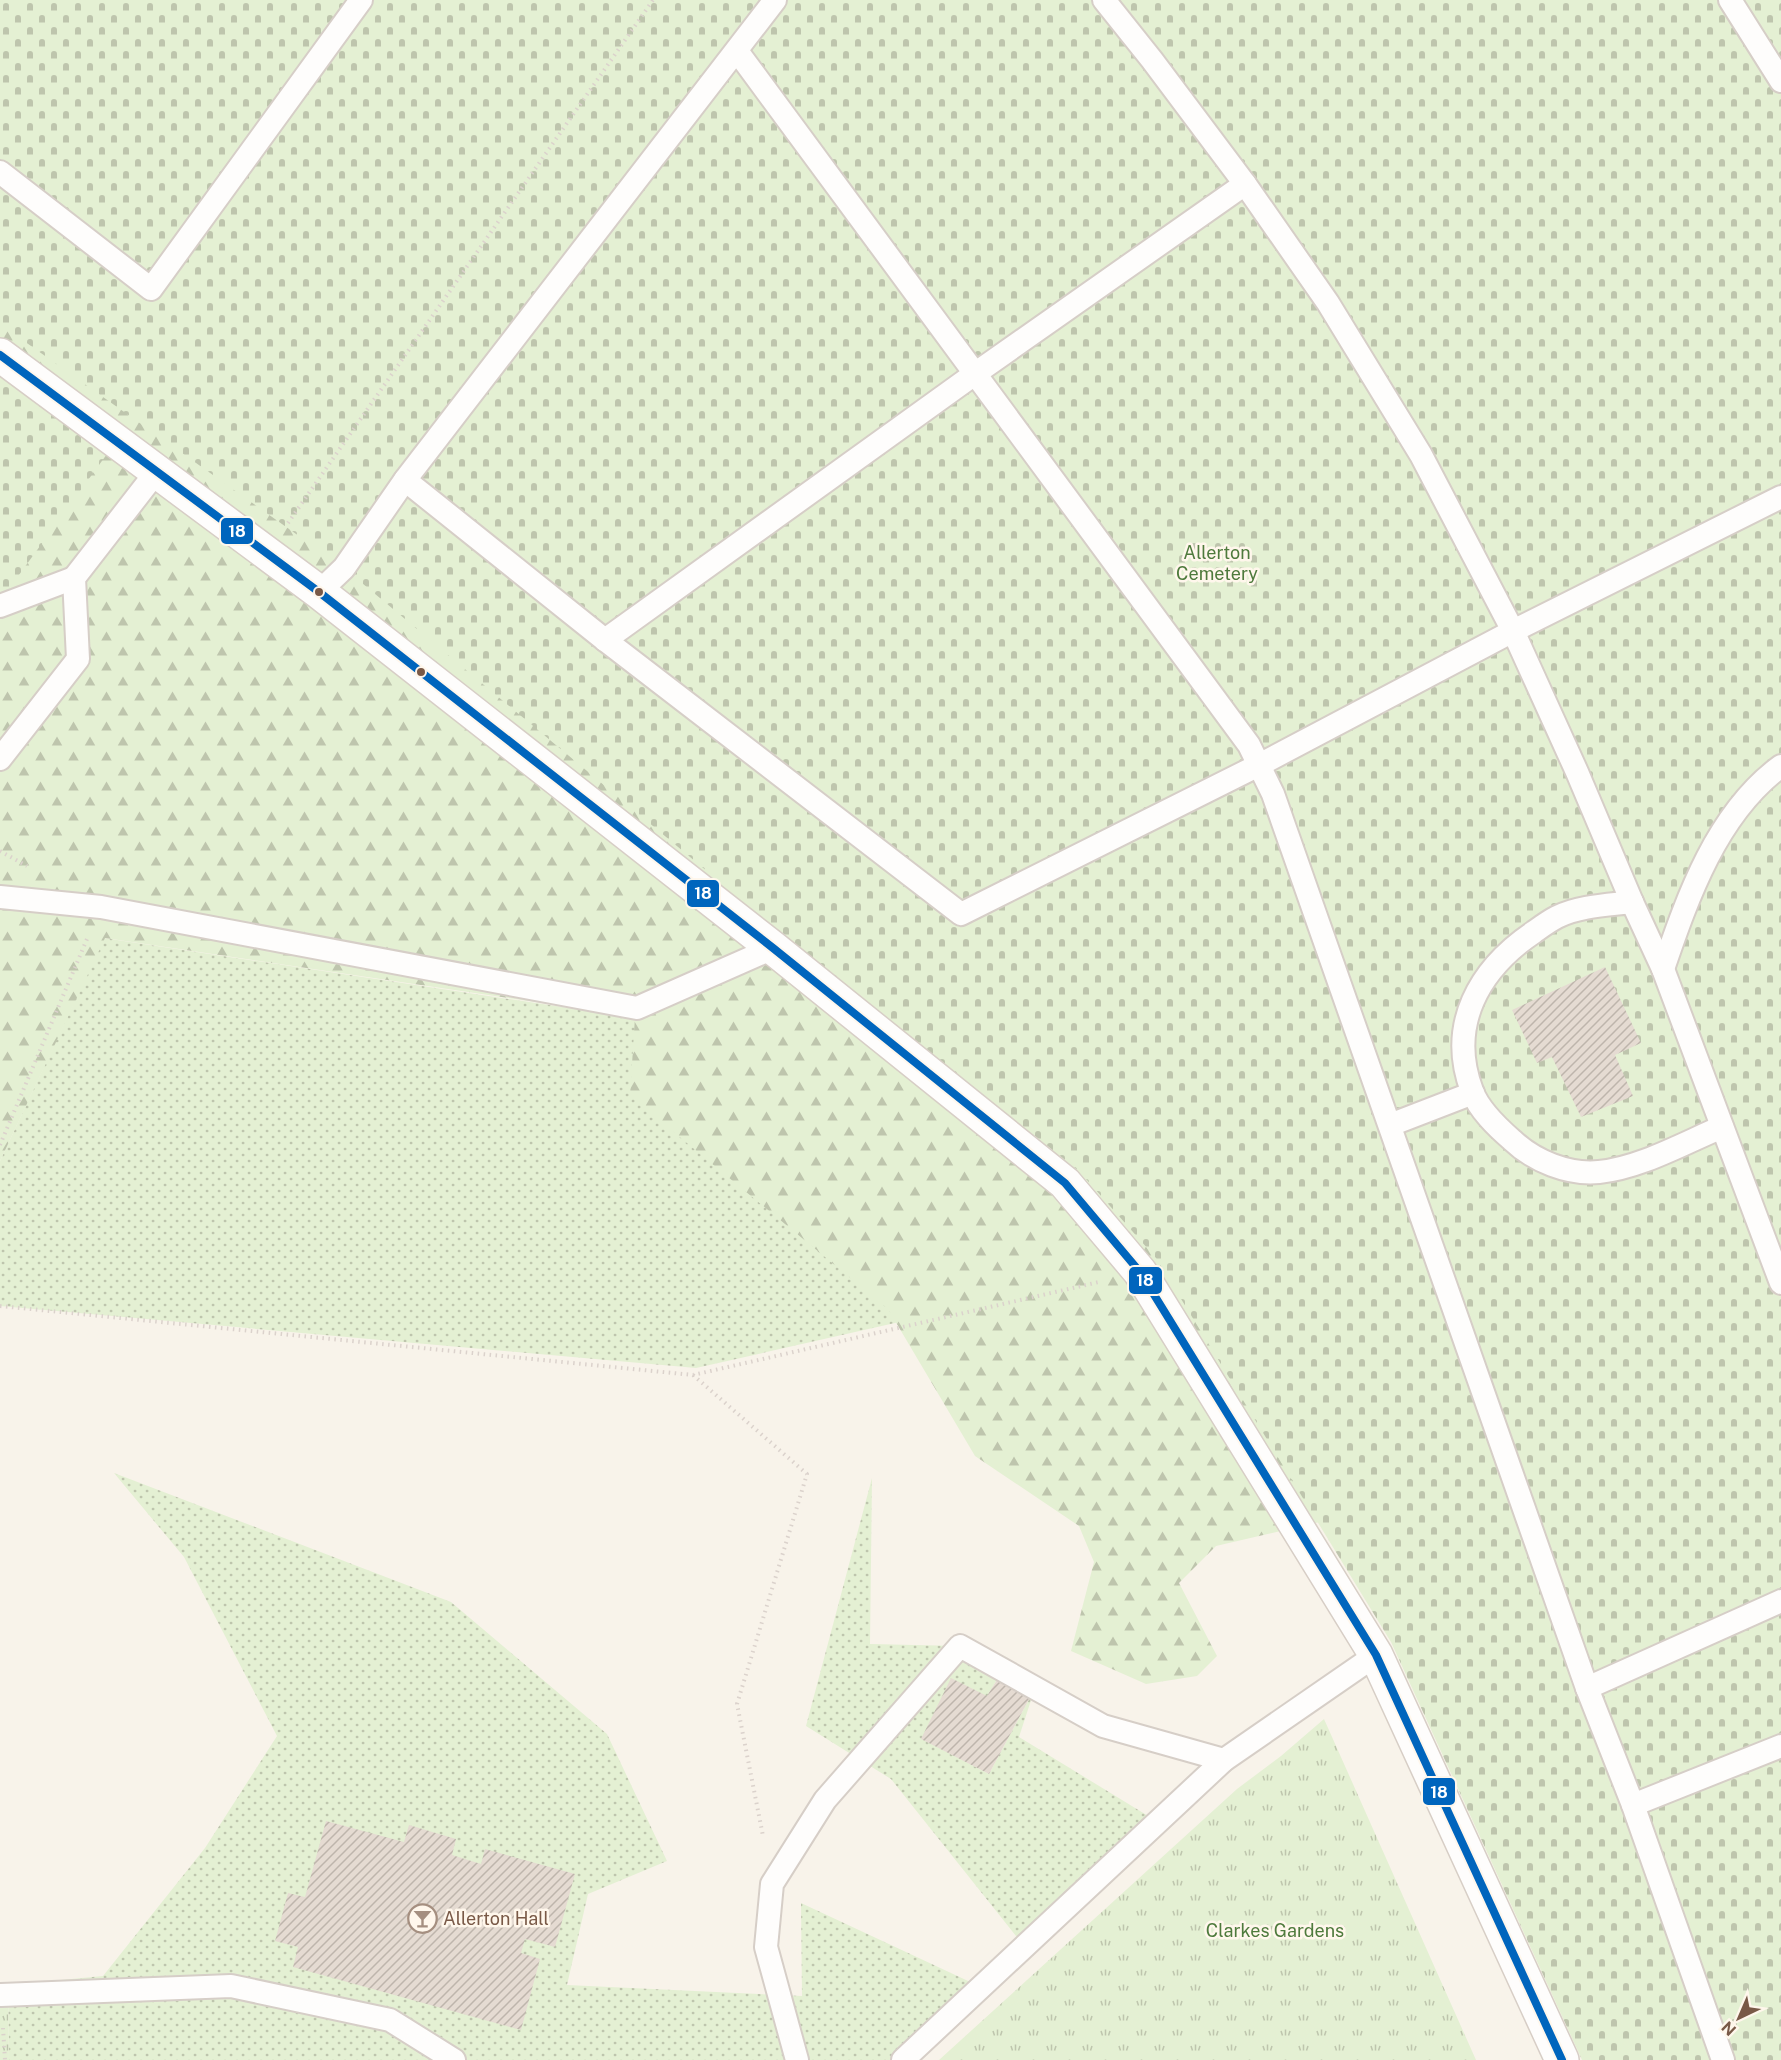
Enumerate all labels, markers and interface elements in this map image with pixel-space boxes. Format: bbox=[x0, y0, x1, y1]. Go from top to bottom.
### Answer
line badge: 18 bbox=[220, 517, 254, 545]
text: 18 bbox=[228, 522, 246, 541]
park label: Allerton Cemetery bbox=[1176, 542, 1258, 584]
unlabelled marker bbox=[313, 586, 325, 598]
unlabelled marker bbox=[415, 666, 427, 678]
line badge: 18 bbox=[686, 879, 720, 908]
text: 18 bbox=[694, 884, 712, 903]
line badge: 18 bbox=[1128, 1266, 1163, 1295]
text: 18 bbox=[1136, 1271, 1154, 1290]
line badge: 18 bbox=[1422, 1777, 1456, 1806]
text: 18 bbox=[1430, 1783, 1448, 1802]
bar icon: Allerton Hall bbox=[406, 1902, 438, 1934]
place label: Allerton Hall bbox=[443, 1908, 549, 1929]
park label: Clarkes Gardens bbox=[1206, 1920, 1344, 1941]
north arrow bbox=[1709, 1988, 1769, 2048]
text: N bbox=[1718, 2017, 1740, 2040]

